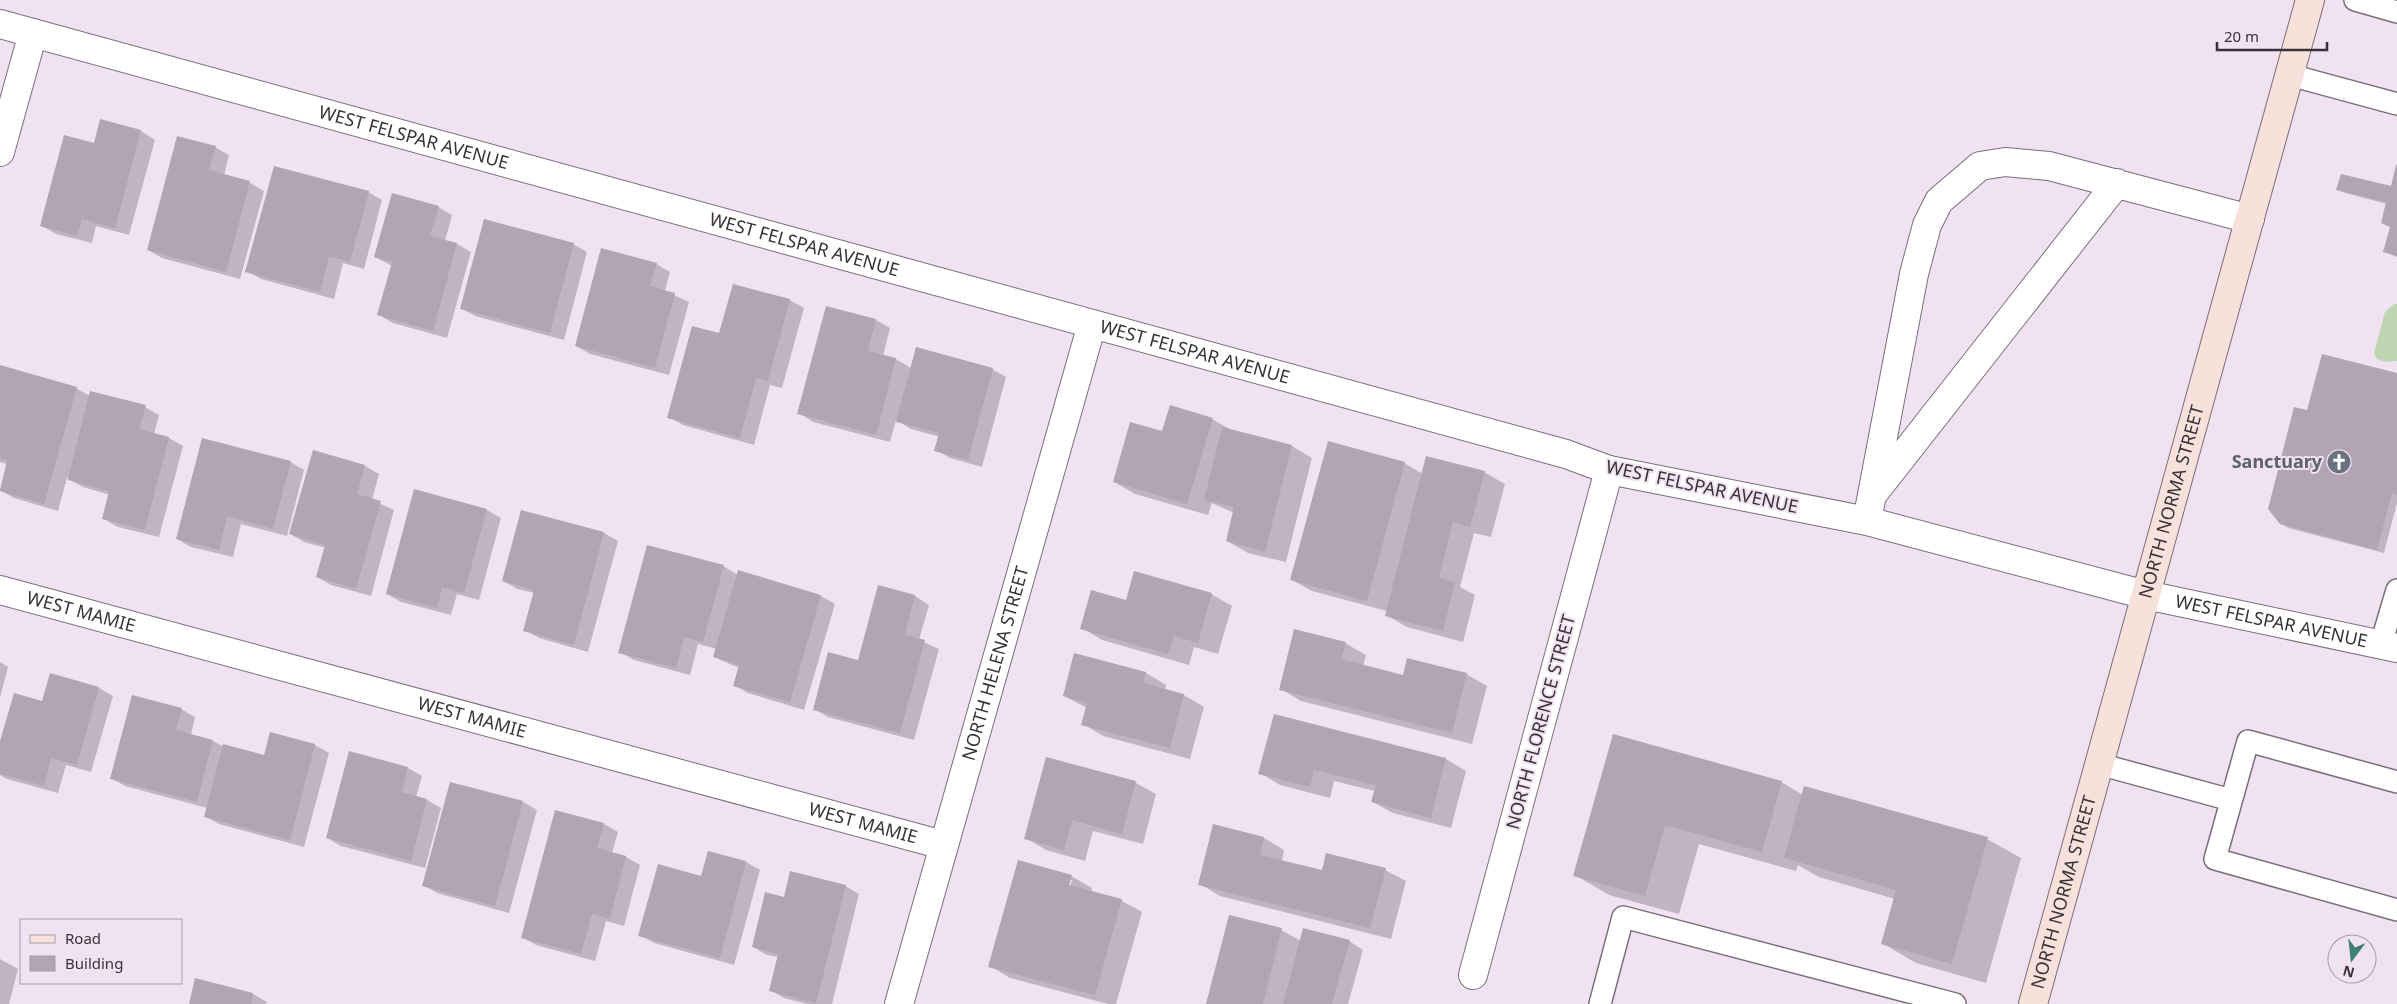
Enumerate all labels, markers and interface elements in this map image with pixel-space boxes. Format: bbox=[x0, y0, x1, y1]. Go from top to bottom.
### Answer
scale bar bbox=[2217, 20, 2327, 52]
text: 20 m bbox=[2224, 26, 2259, 46]
street label: WEST FELSPAR AVENUE bbox=[316, 99, 512, 174]
street label: WEST FELSPAR AVENUE bbox=[707, 206, 902, 281]
street label: WEST FELSPAR AVENUE bbox=[1097, 314, 1293, 389]
street label: NORTH NORMA STREET bbox=[2132, 402, 2209, 601]
place label: Sanctuary bbox=[2232, 449, 2323, 473]
church icon: Sanctuary bbox=[2326, 449, 2352, 475]
street label: WEST FELSPAR AVENUE bbox=[1604, 454, 1800, 518]
street label: NORTH HELENA STREET bbox=[956, 563, 1034, 763]
street label: WEST MAMIE bbox=[24, 585, 138, 637]
street label: WEST FELSPAR AVENUE bbox=[2173, 588, 2370, 652]
street label: NORTH FLORENCE STREET bbox=[1500, 612, 1580, 832]
street label: WEST MAMIE bbox=[415, 691, 529, 743]
street label: NORTH NORMA STREET bbox=[2025, 792, 2101, 991]
street label: WEST MAMIE bbox=[806, 796, 920, 849]
legend bbox=[20, 919, 182, 984]
text: Road bbox=[65, 928, 101, 948]
north arrow bbox=[2327, 934, 2377, 984]
text: Building bbox=[65, 953, 123, 973]
text: N bbox=[2341, 961, 2356, 983]

